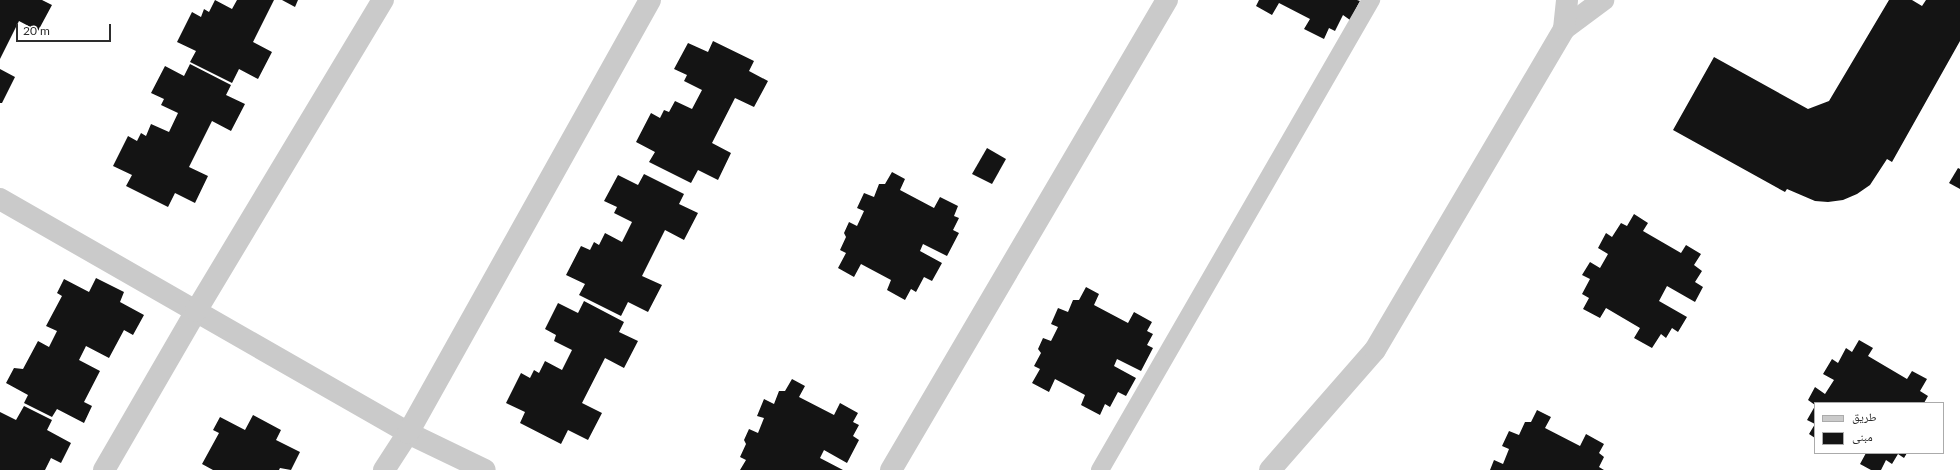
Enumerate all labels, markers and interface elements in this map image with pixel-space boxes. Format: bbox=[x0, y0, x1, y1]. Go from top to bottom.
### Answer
scale bar bbox=[18, 16, 113, 42]
text: 20 m bbox=[23, 23, 50, 38]
legend bbox=[1814, 402, 1944, 454]
text: طريق bbox=[1852, 409, 1877, 424]
text: مبنى bbox=[1852, 429, 1873, 444]

